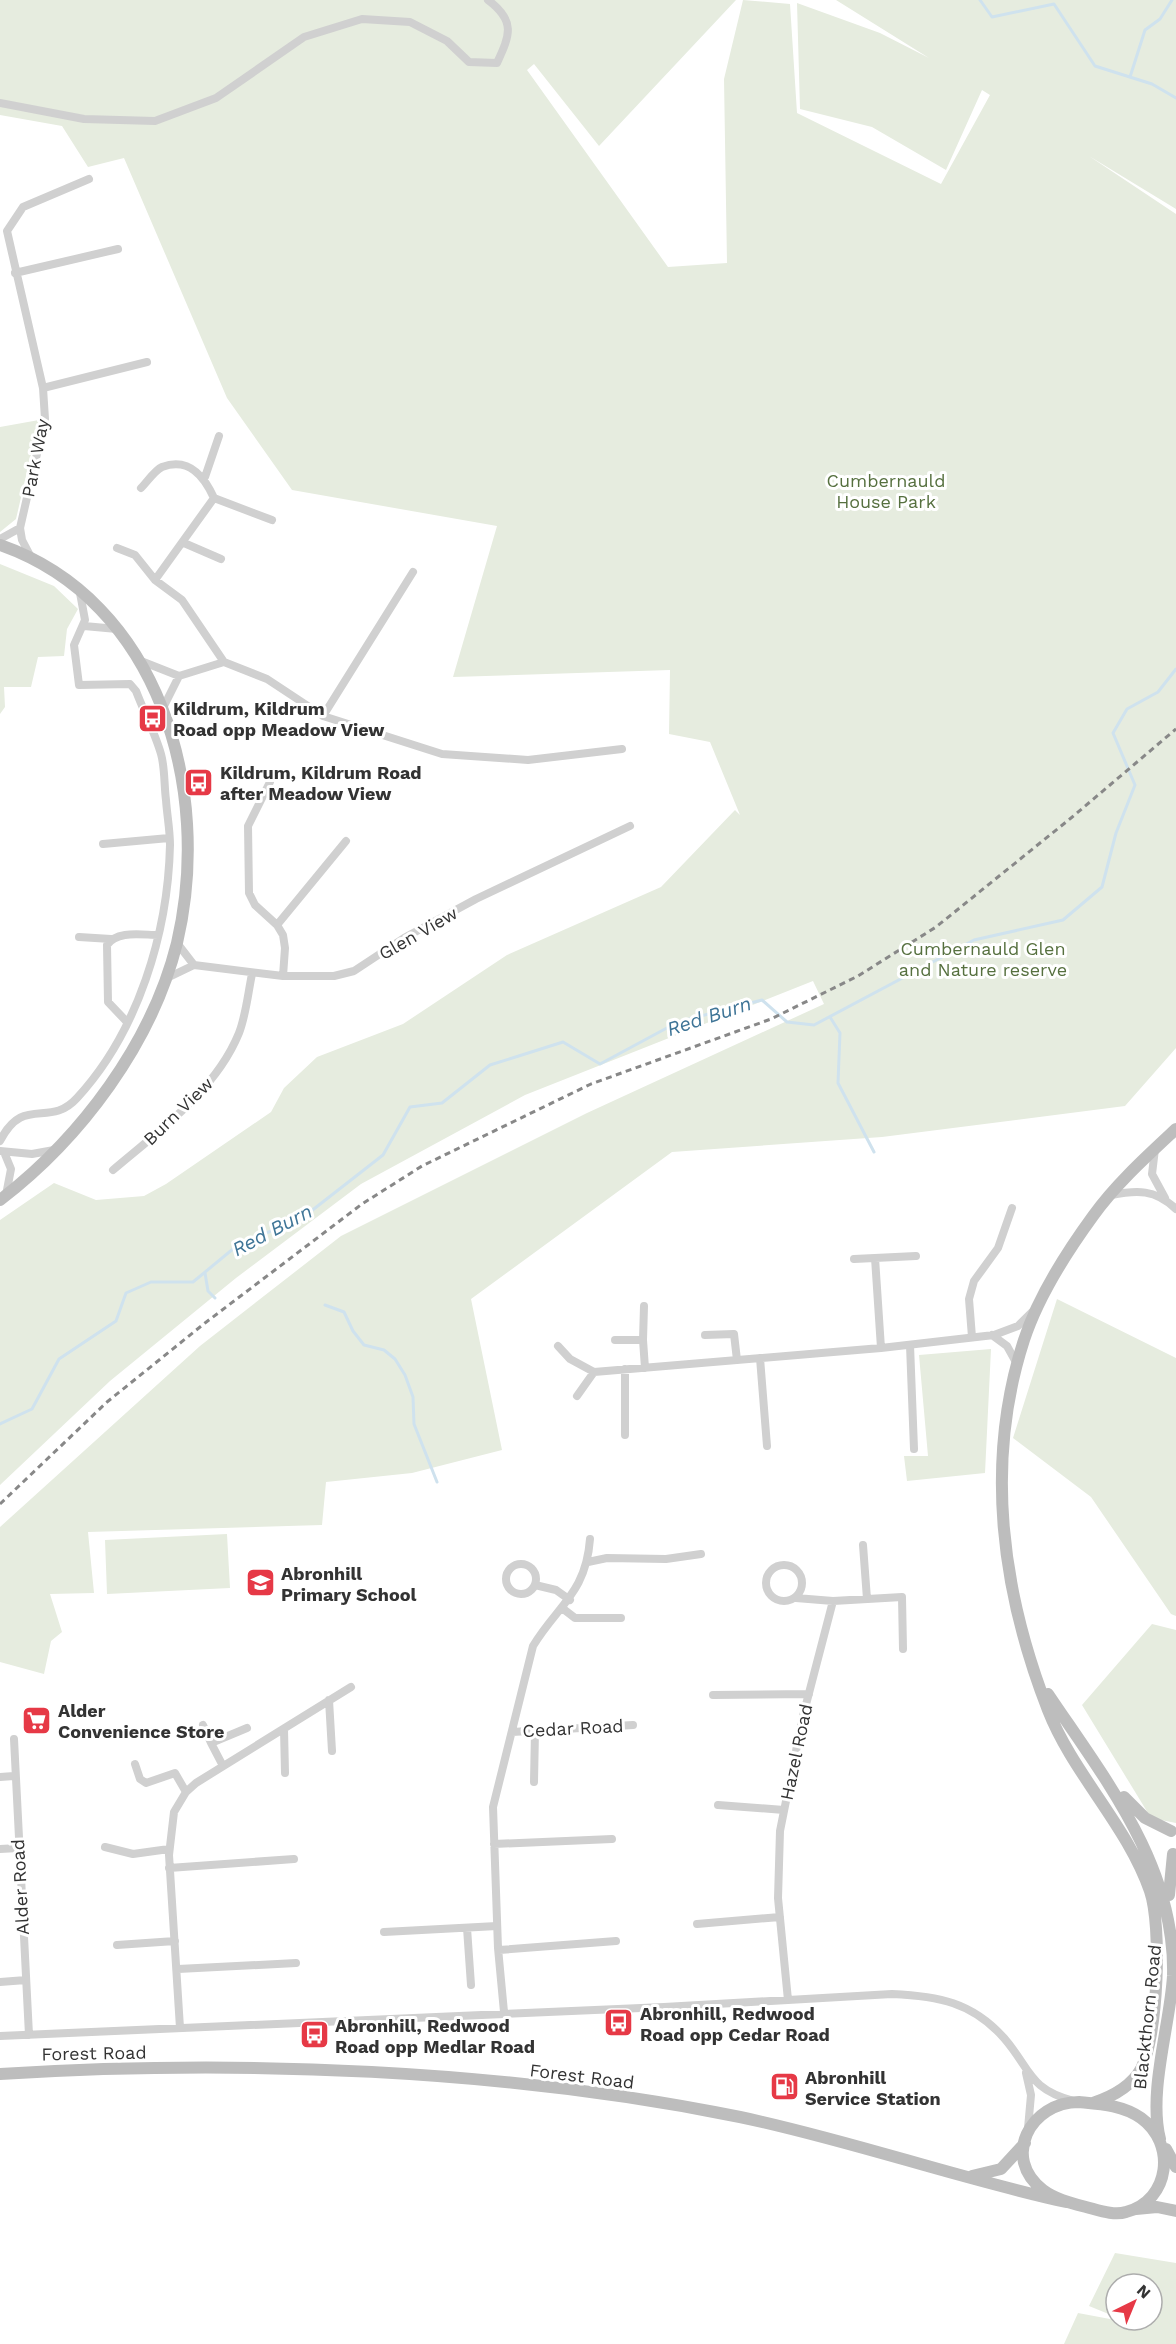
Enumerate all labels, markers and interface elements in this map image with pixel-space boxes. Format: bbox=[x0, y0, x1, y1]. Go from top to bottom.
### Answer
street label: Park Way bbox=[17, 416, 53, 499]
park label: Cumbernauld House Park bbox=[827, 470, 945, 512]
place label: Kildrum, Kildrum Road opp Meadow View bbox=[173, 698, 385, 740]
bus stop icon: Kildrum, Kildrum Road opp Meadow View bbox=[136, 702, 168, 734]
place label: Kildrum, Kildrum Road after Meadow View bbox=[220, 762, 422, 804]
bus stop icon: Kildrum, Kildrum Road after Meadow View bbox=[183, 766, 215, 798]
street label: Glen View bbox=[375, 902, 461, 964]
park label: Cumbernauld Glen and Nature reserve bbox=[899, 938, 1067, 980]
water label: Red Burn bbox=[664, 991, 754, 1041]
street label: Burn View bbox=[139, 1073, 217, 1149]
water label: Red Burn bbox=[228, 1199, 316, 1261]
place label: Abronhill Primary School bbox=[281, 1563, 417, 1605]
school or university icon: Abronhill Primary School bbox=[244, 1567, 276, 1599]
place label: Alder Convenience Store bbox=[58, 1700, 224, 1742]
street label: Hazel Road bbox=[776, 1702, 816, 1802]
supermarket icon: Alder Convenience Store bbox=[21, 1704, 53, 1736]
street label: Cedar Road bbox=[522, 1715, 624, 1741]
street label: Alder Road bbox=[7, 1838, 33, 1936]
street label: Blackthorn Road bbox=[1129, 1943, 1165, 2091]
place label: Abronhill, Redwood Road opp Cedar Road bbox=[640, 2003, 830, 2045]
bus stop icon: Abronhill, Redwood Road opp Cedar Road bbox=[603, 2007, 635, 2039]
place label: Abronhill, Redwood Road opp Medlar Road bbox=[335, 2015, 535, 2057]
bus stop icon: Abronhill, Redwood Road opp Medlar Road bbox=[298, 2019, 330, 2051]
street label: Forest Road bbox=[41, 2042, 147, 2064]
street label: Forest Road bbox=[528, 2059, 636, 2093]
place label: Abronhill Service Station bbox=[805, 2067, 941, 2109]
fuel station icon: Abronhill Service Station bbox=[768, 2071, 800, 2103]
north arrow bbox=[1104, 2272, 1164, 2332]
text: N bbox=[1133, 2280, 1155, 2302]

